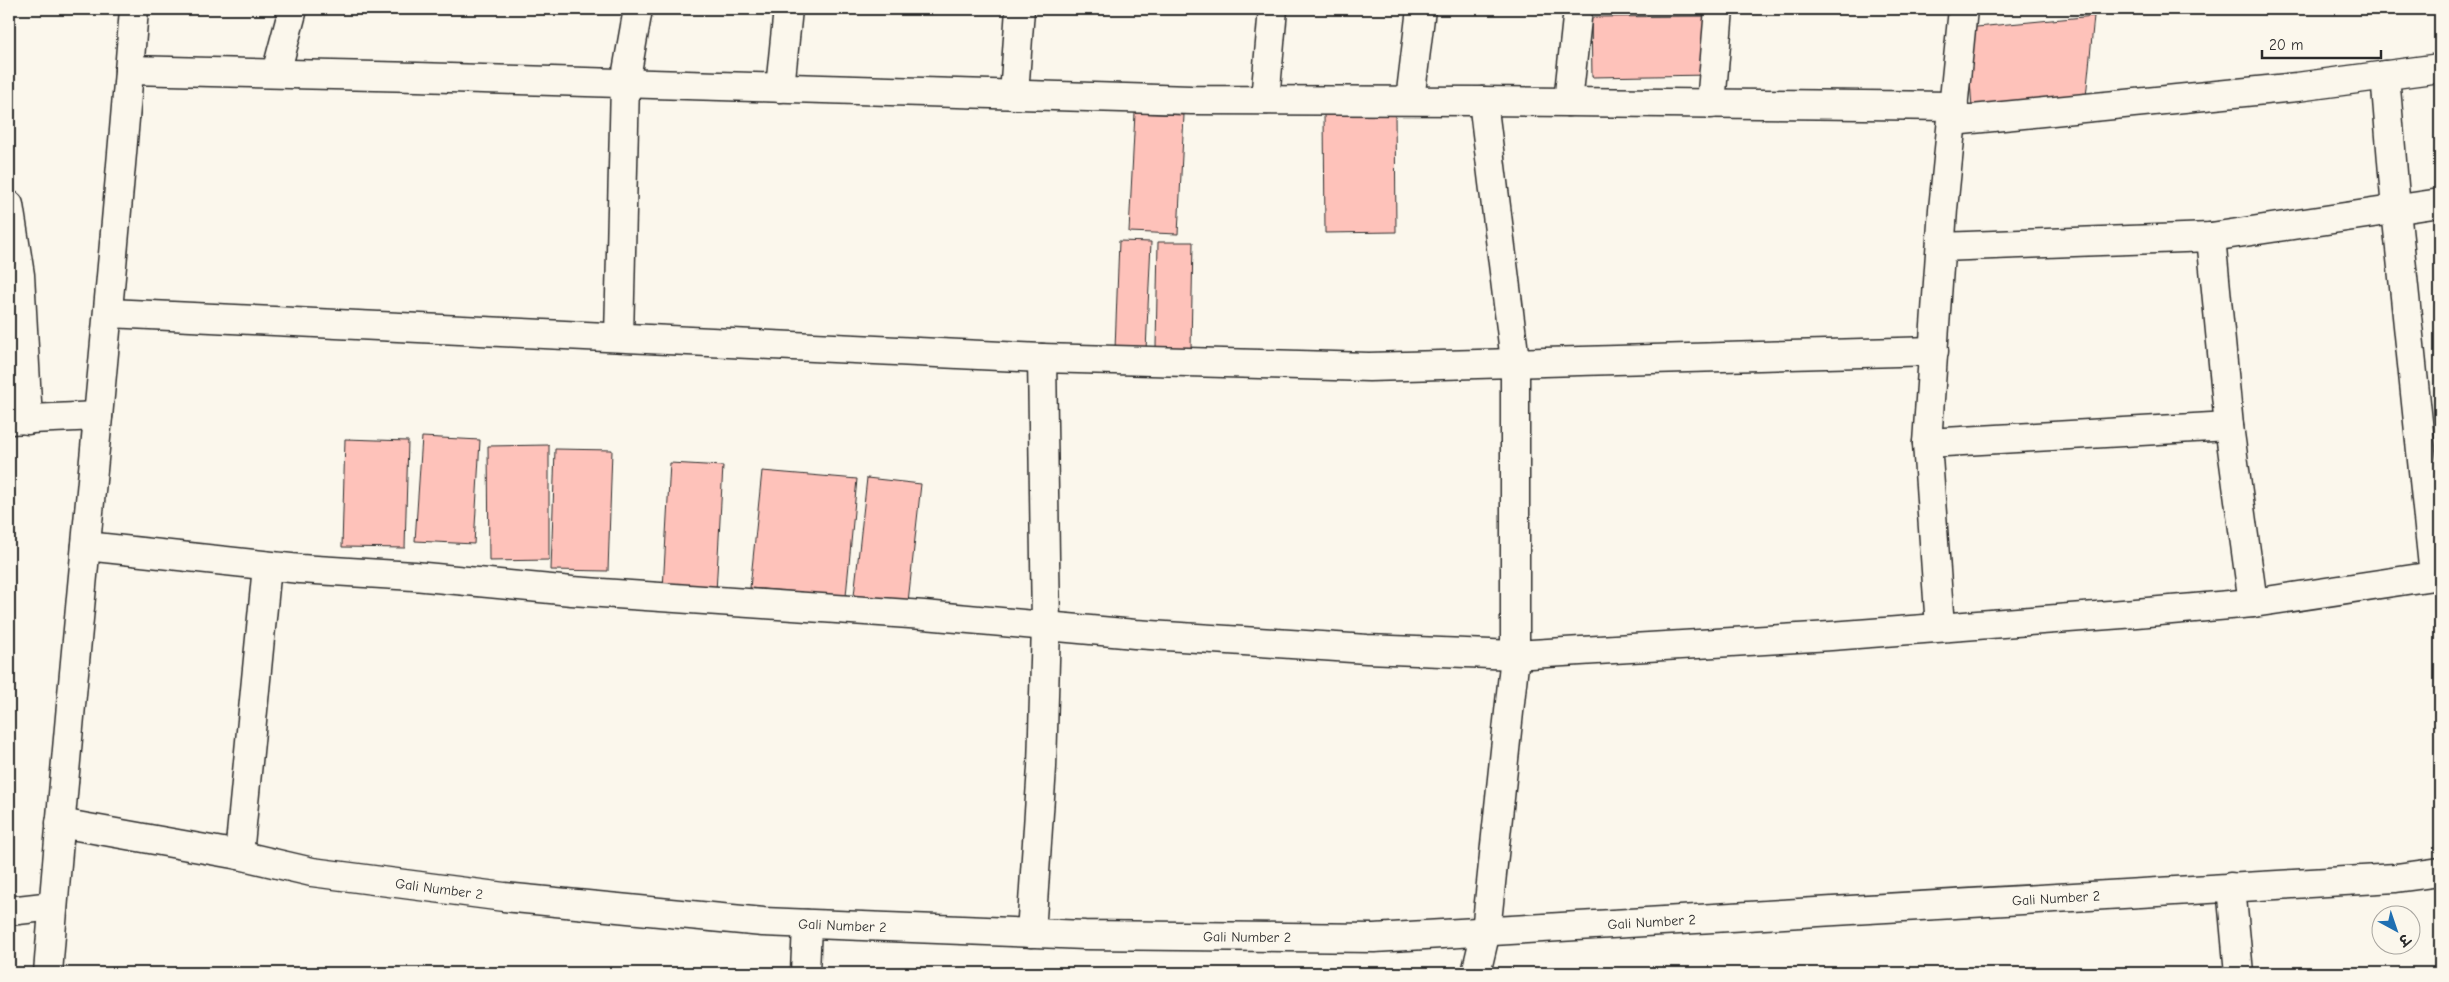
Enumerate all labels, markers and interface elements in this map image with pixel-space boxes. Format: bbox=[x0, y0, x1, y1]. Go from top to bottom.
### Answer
scale bar bbox=[2262, 28, 2380, 60]
text: 20 m bbox=[2269, 36, 2303, 54]
street label: Gali Number 2 bbox=[394, 874, 484, 903]
street label: Gali Number 2 bbox=[2011, 887, 2100, 909]
north arrow bbox=[2372, 904, 2422, 954]
street label: Gali Number 2 bbox=[1607, 911, 1696, 933]
street label: Gali Number 2 bbox=[798, 915, 887, 935]
street label: Gali Number 2 bbox=[1203, 928, 1291, 946]
text: उ bbox=[2394, 929, 2415, 950]

